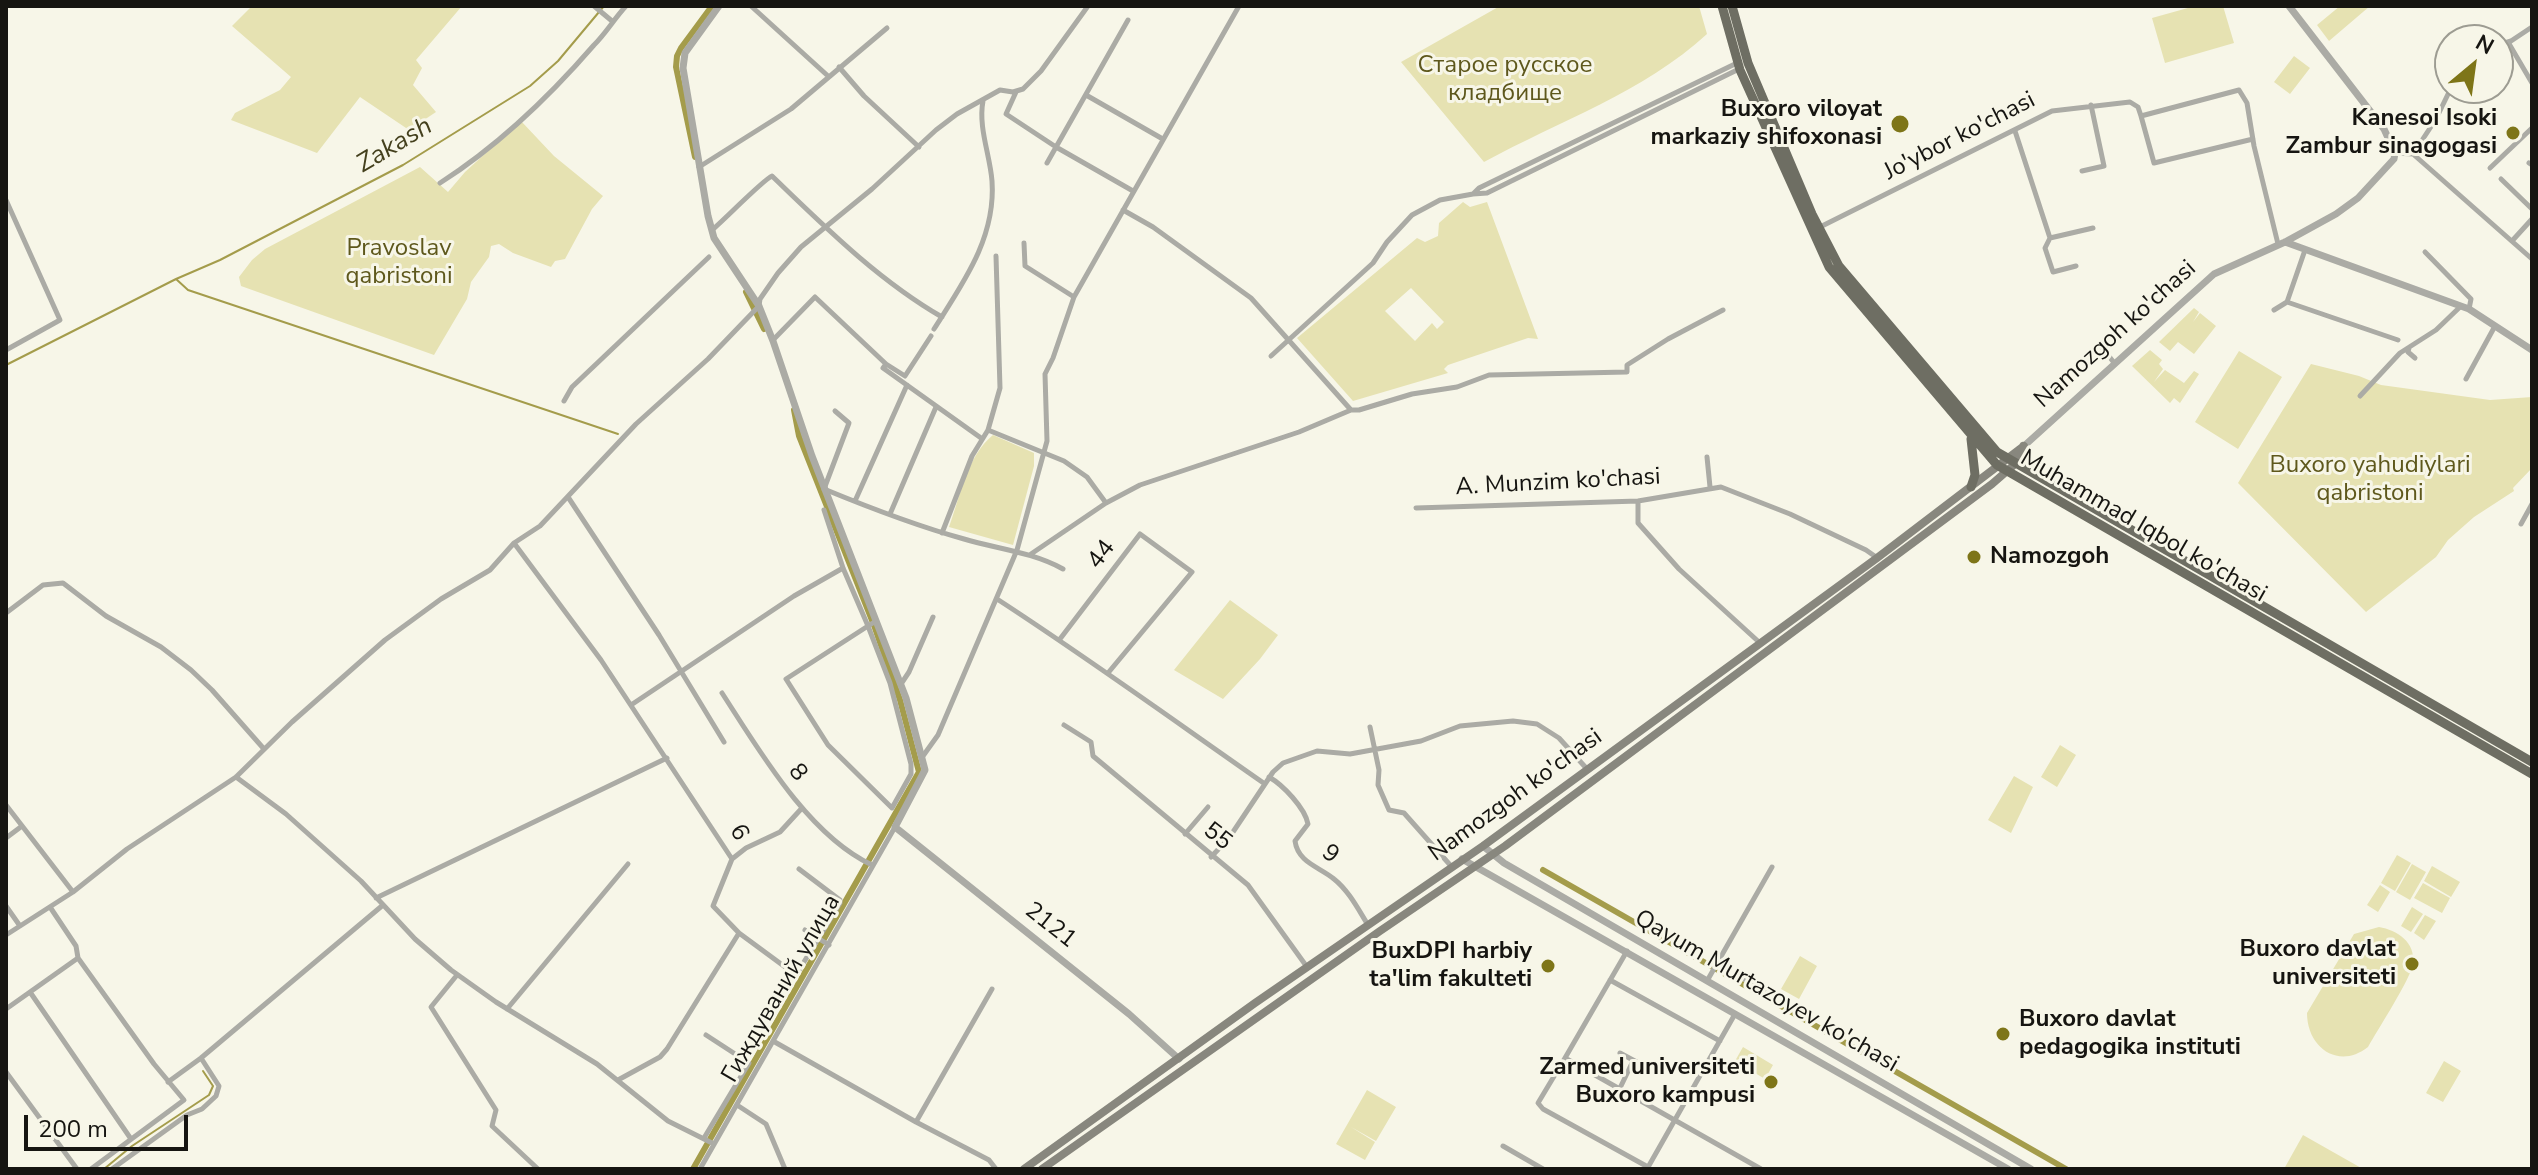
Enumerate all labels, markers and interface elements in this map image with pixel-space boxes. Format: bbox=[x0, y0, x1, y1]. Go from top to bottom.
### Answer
north arrow bbox=[2434, 24, 2514, 104]
text: N bbox=[2470, 28, 2499, 62]
park label: Старое русское кладбище bbox=[1417, 52, 1593, 108]
street label: Jo'ybor ko'chasi bbox=[1880, 87, 2040, 187]
place label: Buxoro viloyat markaziy shifoxonasi bbox=[1651, 96, 1882, 152]
place label: Kanesoi Isoki Zambur sinagogasi bbox=[2286, 105, 2497, 161]
water label: Zakash bbox=[351, 111, 439, 181]
marker: Buxoro viloyat markaziy shifoxonasi bbox=[1889, 113, 1911, 135]
marker: Kanesoi Isoki Zambur sinagogasi bbox=[2504, 124, 2522, 142]
park label: Pravoslav qabristoni bbox=[345, 235, 453, 291]
street label: Namozgoh ko'chasi bbox=[2029, 255, 2203, 415]
street label: Muhammad Iqbol ko'chasi bbox=[2015, 445, 2271, 609]
park label: Buxoro yahudiylari qabristoni bbox=[2269, 452, 2471, 508]
street label: A. Munzim ko'chasi bbox=[1455, 463, 1661, 503]
street label: 44 bbox=[1082, 535, 1122, 575]
place label: Namozgoh bbox=[1990, 543, 2109, 571]
marker: Namozgoh bbox=[1965, 548, 1983, 566]
street label: Namozgoh ko'chasi bbox=[1424, 723, 1608, 869]
street label: 8 bbox=[781, 758, 813, 788]
street label: 55 bbox=[1197, 817, 1237, 857]
street label: 6 bbox=[722, 820, 754, 846]
street label: 9 bbox=[1316, 839, 1344, 871]
street label: Гиждуваний улица bbox=[717, 890, 847, 1088]
street label: 2121 bbox=[1018, 897, 1082, 955]
street label: Qayum Murtazoyev ko'chasi bbox=[1629, 905, 1903, 1079]
place label: Buxoro davlat universiteti bbox=[2239, 936, 2396, 992]
place label: BuxDPI harbiy ta'lim fakulteti bbox=[1369, 938, 1532, 994]
marker: Buxoro davlat universiteti bbox=[2403, 955, 2421, 973]
marker: BuxDPI harbiy ta'lim fakulteti bbox=[1539, 957, 1557, 975]
place label: Buxoro davlat pedagogika instituti bbox=[2019, 1006, 2241, 1062]
marker: Buxoro davlat pedagogika instituti bbox=[1994, 1025, 2012, 1043]
place label: Zarmed universiteti Buxoro kampusi bbox=[1539, 1054, 1755, 1110]
marker: Zarmed universiteti Buxoro kampusi bbox=[1762, 1073, 1780, 1091]
scale bar bbox=[28, 1099, 192, 1149]
text: 200 m bbox=[38, 1113, 108, 1145]

